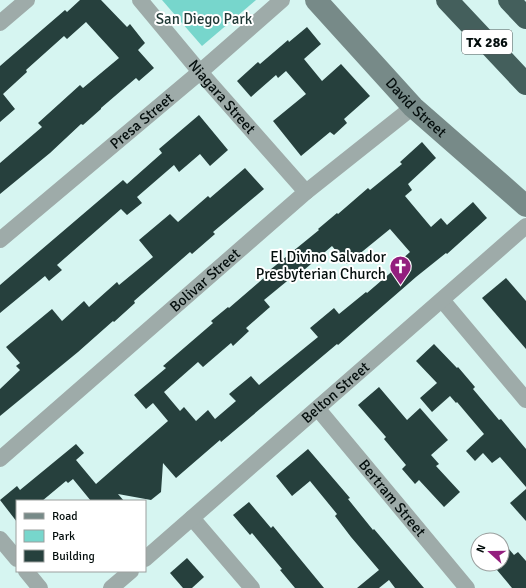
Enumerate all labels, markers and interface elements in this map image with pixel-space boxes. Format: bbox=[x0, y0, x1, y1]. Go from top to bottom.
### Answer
park label: San Diego Park bbox=[156, 10, 253, 28]
road number: TX 286 bbox=[462, 30, 512, 54]
street label: Niagara Street bbox=[185, 56, 260, 138]
street label: David Street bbox=[382, 74, 450, 141]
street label: Presa Street bbox=[106, 89, 177, 153]
street label: Bolivar Street bbox=[166, 245, 244, 316]
place label: El Divino Salvador Presbyterian Church bbox=[256, 248, 386, 283]
church icon: El Divino Salvador Presbyterian Church bbox=[388, 253, 414, 286]
street label: Belton Street bbox=[298, 358, 373, 427]
street label: Bertram Street bbox=[355, 456, 430, 540]
legend bbox=[16, 500, 146, 572]
text: Road bbox=[52, 509, 78, 524]
text: Park bbox=[52, 529, 75, 544]
north arrow bbox=[470, 532, 510, 572]
text: N bbox=[474, 543, 489, 554]
text: Building bbox=[52, 549, 95, 564]

